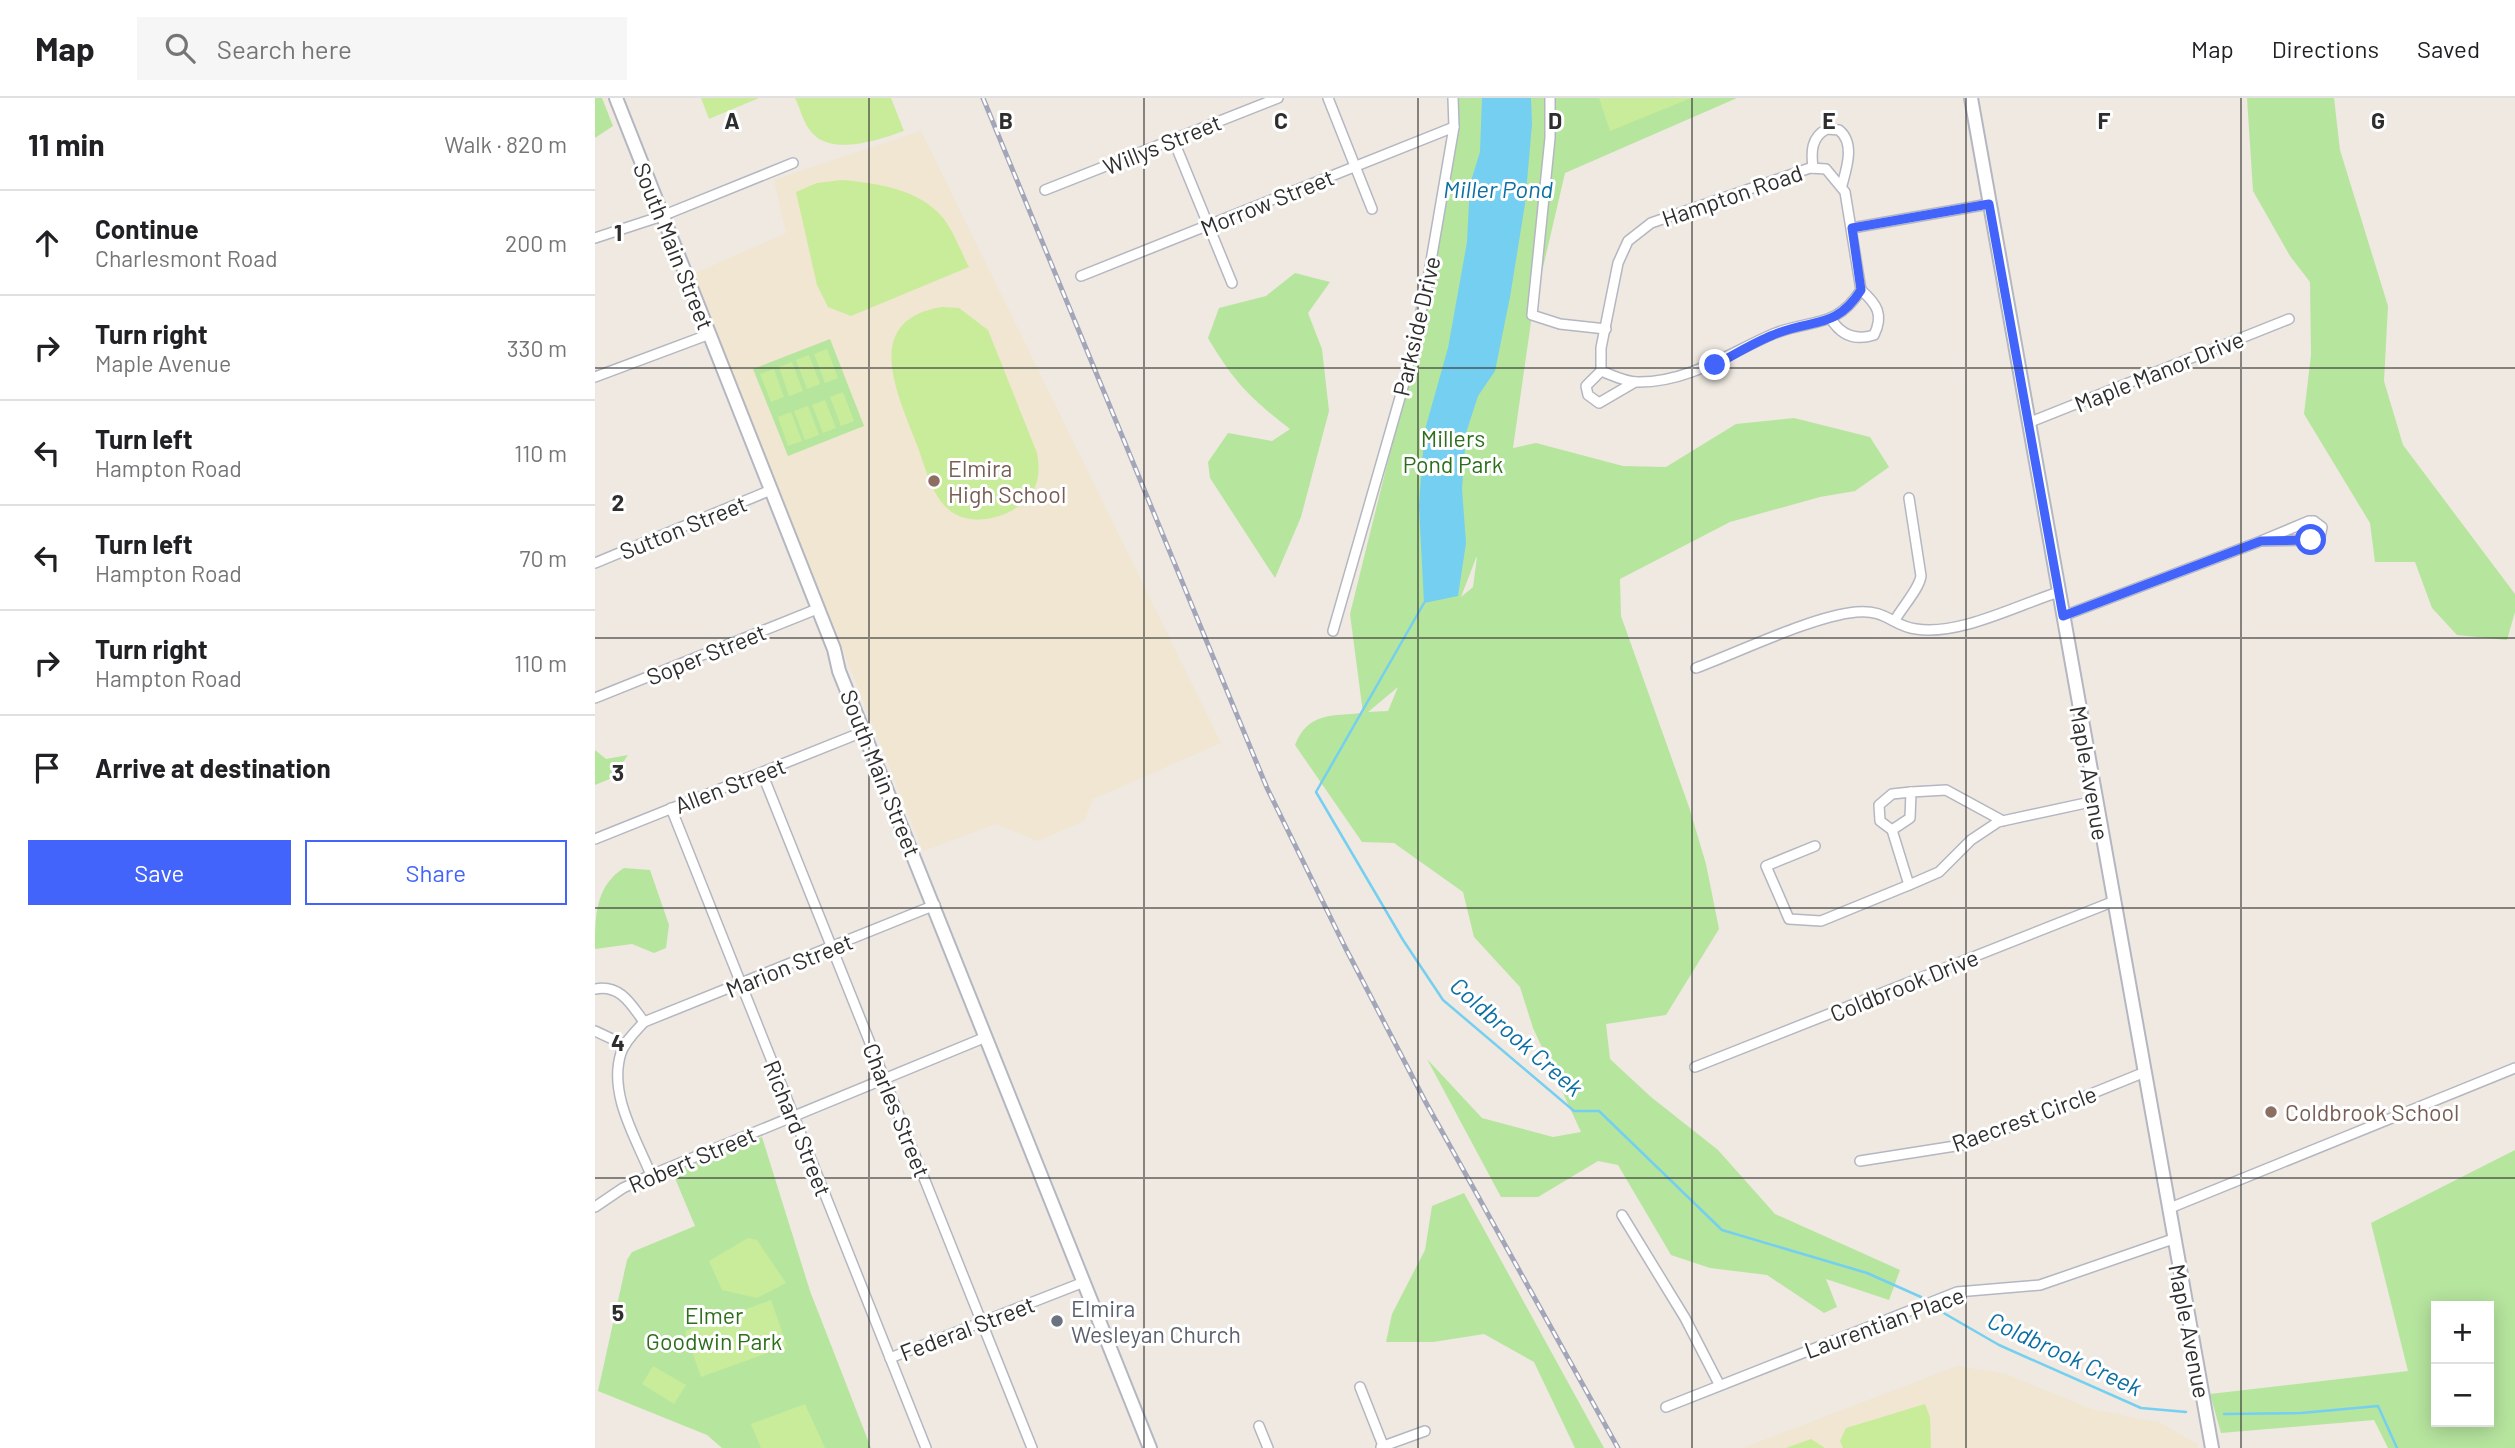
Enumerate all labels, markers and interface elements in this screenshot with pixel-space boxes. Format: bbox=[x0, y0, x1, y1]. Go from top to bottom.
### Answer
search box bbox=[137, 17, 627, 80]
text: Map bbox=[35, 28, 95, 68]
icon: search bbox=[161, 29, 199, 67]
text: Search here bbox=[217, 33, 352, 64]
text: Map bbox=[2191, 34, 2234, 63]
text: Directions bbox=[2272, 34, 2379, 63]
text: Saved bbox=[2417, 34, 2480, 63]
text: A bbox=[724, 106, 740, 134]
text: B bbox=[999, 106, 1013, 134]
text: C bbox=[1274, 106, 1288, 134]
text: D bbox=[1548, 106, 1562, 134]
text: E bbox=[1822, 106, 1836, 134]
text: F bbox=[2098, 106, 2111, 134]
text: G bbox=[2371, 106, 2385, 134]
street label: Willys Street bbox=[1099, 108, 1225, 180]
text: 11 min bbox=[28, 126, 105, 162]
text: Walk · 820 m bbox=[444, 130, 567, 158]
street label: South Main Street bbox=[628, 158, 720, 334]
street label: Hampton Road bbox=[1658, 158, 1806, 232]
street label: Morrow Street bbox=[1196, 162, 1338, 242]
water label: Miller Pond bbox=[1443, 174, 1553, 203]
text: Continue bbox=[95, 213, 199, 244]
text: 1 bbox=[614, 218, 622, 246]
icon: ahead bbox=[28, 224, 66, 262]
text: 200 m bbox=[505, 229, 567, 257]
text: Charlesmont Road bbox=[95, 244, 278, 272]
street label: Parkside Drive bbox=[1386, 253, 1446, 399]
text: Turn right bbox=[95, 318, 208, 349]
street label: Maple Manor Drive bbox=[2070, 324, 2248, 418]
icon: right bbox=[28, 329, 66, 367]
text: 330 m bbox=[507, 334, 567, 362]
text: Maple Avenue bbox=[95, 349, 231, 377]
route end bbox=[1699, 349, 1730, 380]
text: Turn left bbox=[95, 423, 193, 454]
park label: Millers Pond Park bbox=[1403, 424, 1503, 478]
icon: left bbox=[28, 434, 66, 472]
text: 110 m bbox=[514, 439, 567, 467]
text: Hampton Road bbox=[95, 454, 242, 482]
place label: Elmira High School bbox=[948, 454, 1066, 508]
marker: Elmira High School bbox=[926, 473, 942, 489]
text: 2 bbox=[612, 488, 624, 516]
street label: Sutton Street bbox=[615, 489, 751, 565]
route start bbox=[2295, 524, 2326, 555]
text: Turn left bbox=[95, 528, 193, 559]
icon: left bbox=[28, 539, 66, 577]
text: 70 m bbox=[520, 544, 567, 572]
text: Hampton Road bbox=[95, 559, 242, 587]
street label: Soper Street bbox=[642, 617, 770, 691]
text: Turn right bbox=[95, 633, 208, 664]
icon: right bbox=[28, 644, 66, 682]
text: 110 m bbox=[514, 649, 567, 677]
text: Hampton Road bbox=[95, 664, 242, 692]
street label: South Main Street bbox=[835, 685, 927, 861]
street label: Maple Avenue bbox=[2064, 704, 2116, 842]
icon: arrive bbox=[28, 749, 66, 787]
street label: Allen Street bbox=[671, 751, 789, 819]
text: Arrive at destination bbox=[95, 752, 331, 783]
text: 3 bbox=[612, 758, 624, 786]
button: Save bbox=[28, 840, 291, 905]
button: Share bbox=[305, 840, 567, 905]
street label: Marion Street bbox=[721, 927, 857, 1003]
street label: Coldbrook Drive bbox=[1826, 943, 1982, 1027]
water label: Coldbrook Creek bbox=[1445, 970, 1590, 1102]
text: 4 bbox=[611, 1028, 625, 1056]
street label: Charles Street bbox=[857, 1039, 937, 1181]
street label: Richard Street bbox=[758, 1056, 838, 1200]
street label: Raecrest Circle bbox=[1948, 1079, 2100, 1157]
place label: Coldbrook School bbox=[2285, 1098, 2459, 1126]
marker: Coldbrook School bbox=[2263, 1104, 2279, 1120]
street label: Robert Street bbox=[624, 1120, 760, 1198]
street label: Maple Avenue bbox=[2163, 1262, 2217, 1400]
street label: Laurentian Place bbox=[1800, 1280, 1968, 1364]
street label: Federal Street bbox=[896, 1289, 1038, 1367]
place label: Elmira Wesleyan Church bbox=[1071, 1294, 1241, 1348]
text: 5 bbox=[612, 1298, 624, 1326]
park label: Elmer Goodwin Park bbox=[646, 1301, 782, 1355]
map controls bbox=[2431, 1301, 2494, 1427]
button: + bbox=[2431, 1301, 2494, 1364]
water label: Coldbrook Creek bbox=[1983, 1305, 2147, 1401]
marker: Elmira Wesleyan Church bbox=[1049, 1313, 1065, 1329]
button: − bbox=[2431, 1364, 2494, 1427]

